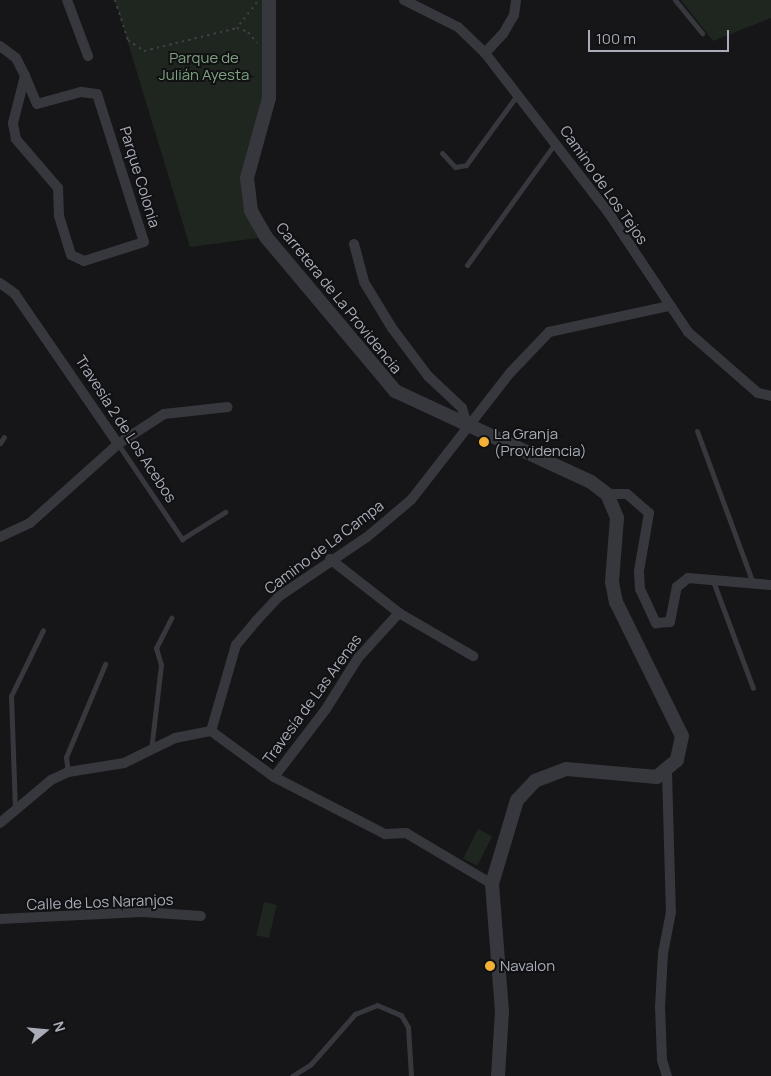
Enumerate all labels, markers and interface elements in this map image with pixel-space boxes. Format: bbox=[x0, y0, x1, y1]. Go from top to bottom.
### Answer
scale bar bbox=[591, 20, 732, 52]
text: 100 m bbox=[596, 28, 636, 49]
park label: Parque de Julián Ayesta bbox=[159, 48, 249, 83]
street label: Camino de Los Tejos bbox=[556, 122, 652, 248]
street label: Parque Colonia bbox=[116, 124, 164, 230]
street label: Carretera de La Providencia bbox=[272, 219, 406, 377]
street label: Travesía 2 de Los Acebos bbox=[72, 352, 180, 506]
place label: La Granja (Providencia) bbox=[494, 424, 587, 459]
marker: La Granja (Providencia) bbox=[478, 436, 490, 448]
street label: Camino de La Campa bbox=[261, 496, 387, 598]
street label: Travesía de Las Arenas bbox=[259, 631, 365, 767]
street label: Calle de Los Naranjos bbox=[26, 890, 174, 914]
place label: Navalon bbox=[500, 957, 555, 975]
marker: Navalon bbox=[484, 960, 496, 972]
north arrow bbox=[20, 1006, 70, 1056]
text: N bbox=[49, 1019, 70, 1034]

